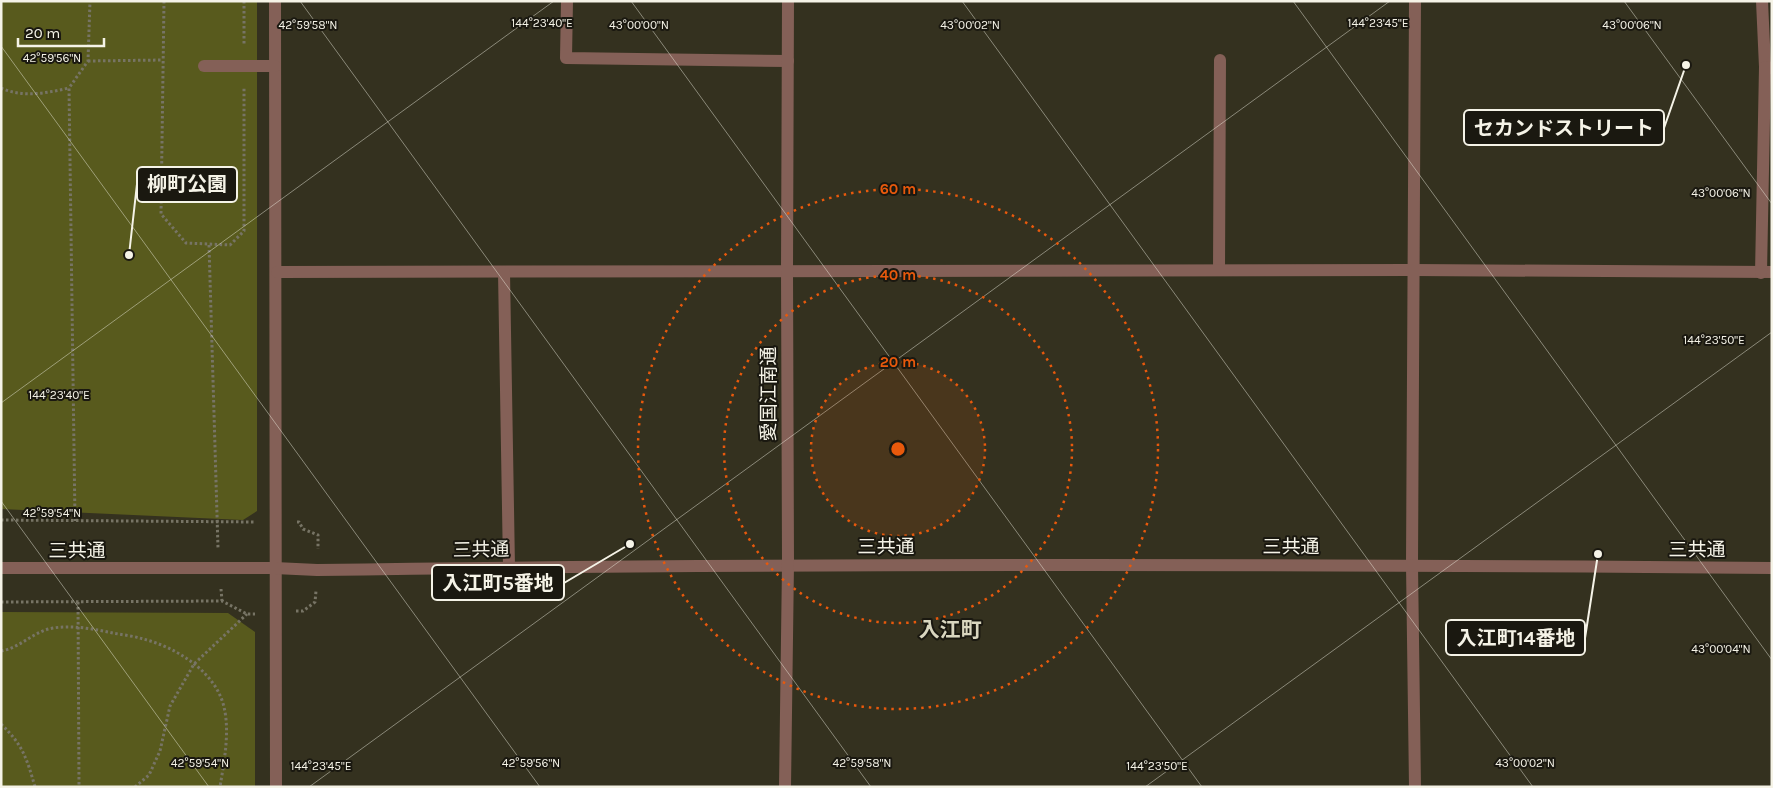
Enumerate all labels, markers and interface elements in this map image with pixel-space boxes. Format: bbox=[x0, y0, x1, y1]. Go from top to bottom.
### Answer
scale bar bbox=[18, 15, 104, 47]
text: 144°23'40"E bbox=[511, 16, 573, 30]
text: 144°23'45"E bbox=[1348, 16, 1409, 30]
text: 42°59'58"N bbox=[278, 18, 338, 32]
text: 43°00'00"N bbox=[609, 18, 669, 32]
text: 43°00'02"N bbox=[940, 18, 1000, 32]
text: 43°00'06"N bbox=[1602, 18, 1662, 32]
text: 20 m bbox=[25, 24, 60, 42]
text: 42°59'56"N bbox=[23, 51, 81, 65]
callout: セカンドストリート bbox=[1464, 110, 1664, 145]
text: セカンドストリート bbox=[1474, 117, 1654, 140]
callout: 柳町公園 bbox=[137, 167, 237, 202]
text: 柳町公園 bbox=[147, 173, 227, 196]
text: 60 m bbox=[880, 180, 916, 198]
text: 43°00'06"N bbox=[1691, 186, 1751, 200]
text: 40 m bbox=[880, 266, 916, 284]
text: 144°23'50"E bbox=[1683, 333, 1745, 347]
street label: 愛国江南通 bbox=[758, 346, 780, 442]
text: 20 m bbox=[880, 353, 916, 371]
text: 144°23'40"E bbox=[28, 388, 90, 402]
centre of rings bbox=[889, 440, 907, 458]
text: 42°59'54"N bbox=[23, 506, 81, 520]
street label: 三共通 bbox=[857, 536, 915, 558]
street label: 三共通 bbox=[1262, 536, 1320, 558]
street label: 三共通 bbox=[452, 539, 510, 561]
street label: 三共通 bbox=[1668, 539, 1726, 561]
street label: 三共通 bbox=[48, 540, 106, 562]
callout: 入江町5番地 bbox=[432, 565, 564, 600]
text: 入江町5番地 bbox=[442, 572, 554, 595]
district label: 入江町 bbox=[919, 618, 982, 642]
callout: 入江町14番地 bbox=[1446, 620, 1585, 655]
text: 入江町14番地 bbox=[1456, 627, 1576, 650]
text: 43°00'04"N bbox=[1691, 642, 1751, 656]
text: 42°59'54"N bbox=[171, 756, 229, 770]
text: 42°59'56"N bbox=[502, 756, 560, 770]
text: 42°59'58"N bbox=[832, 756, 892, 770]
text: 43°00'02"N bbox=[1495, 756, 1555, 770]
text: 144°23'45"E bbox=[291, 759, 352, 773]
text: 144°23'50"E bbox=[1126, 759, 1188, 773]

